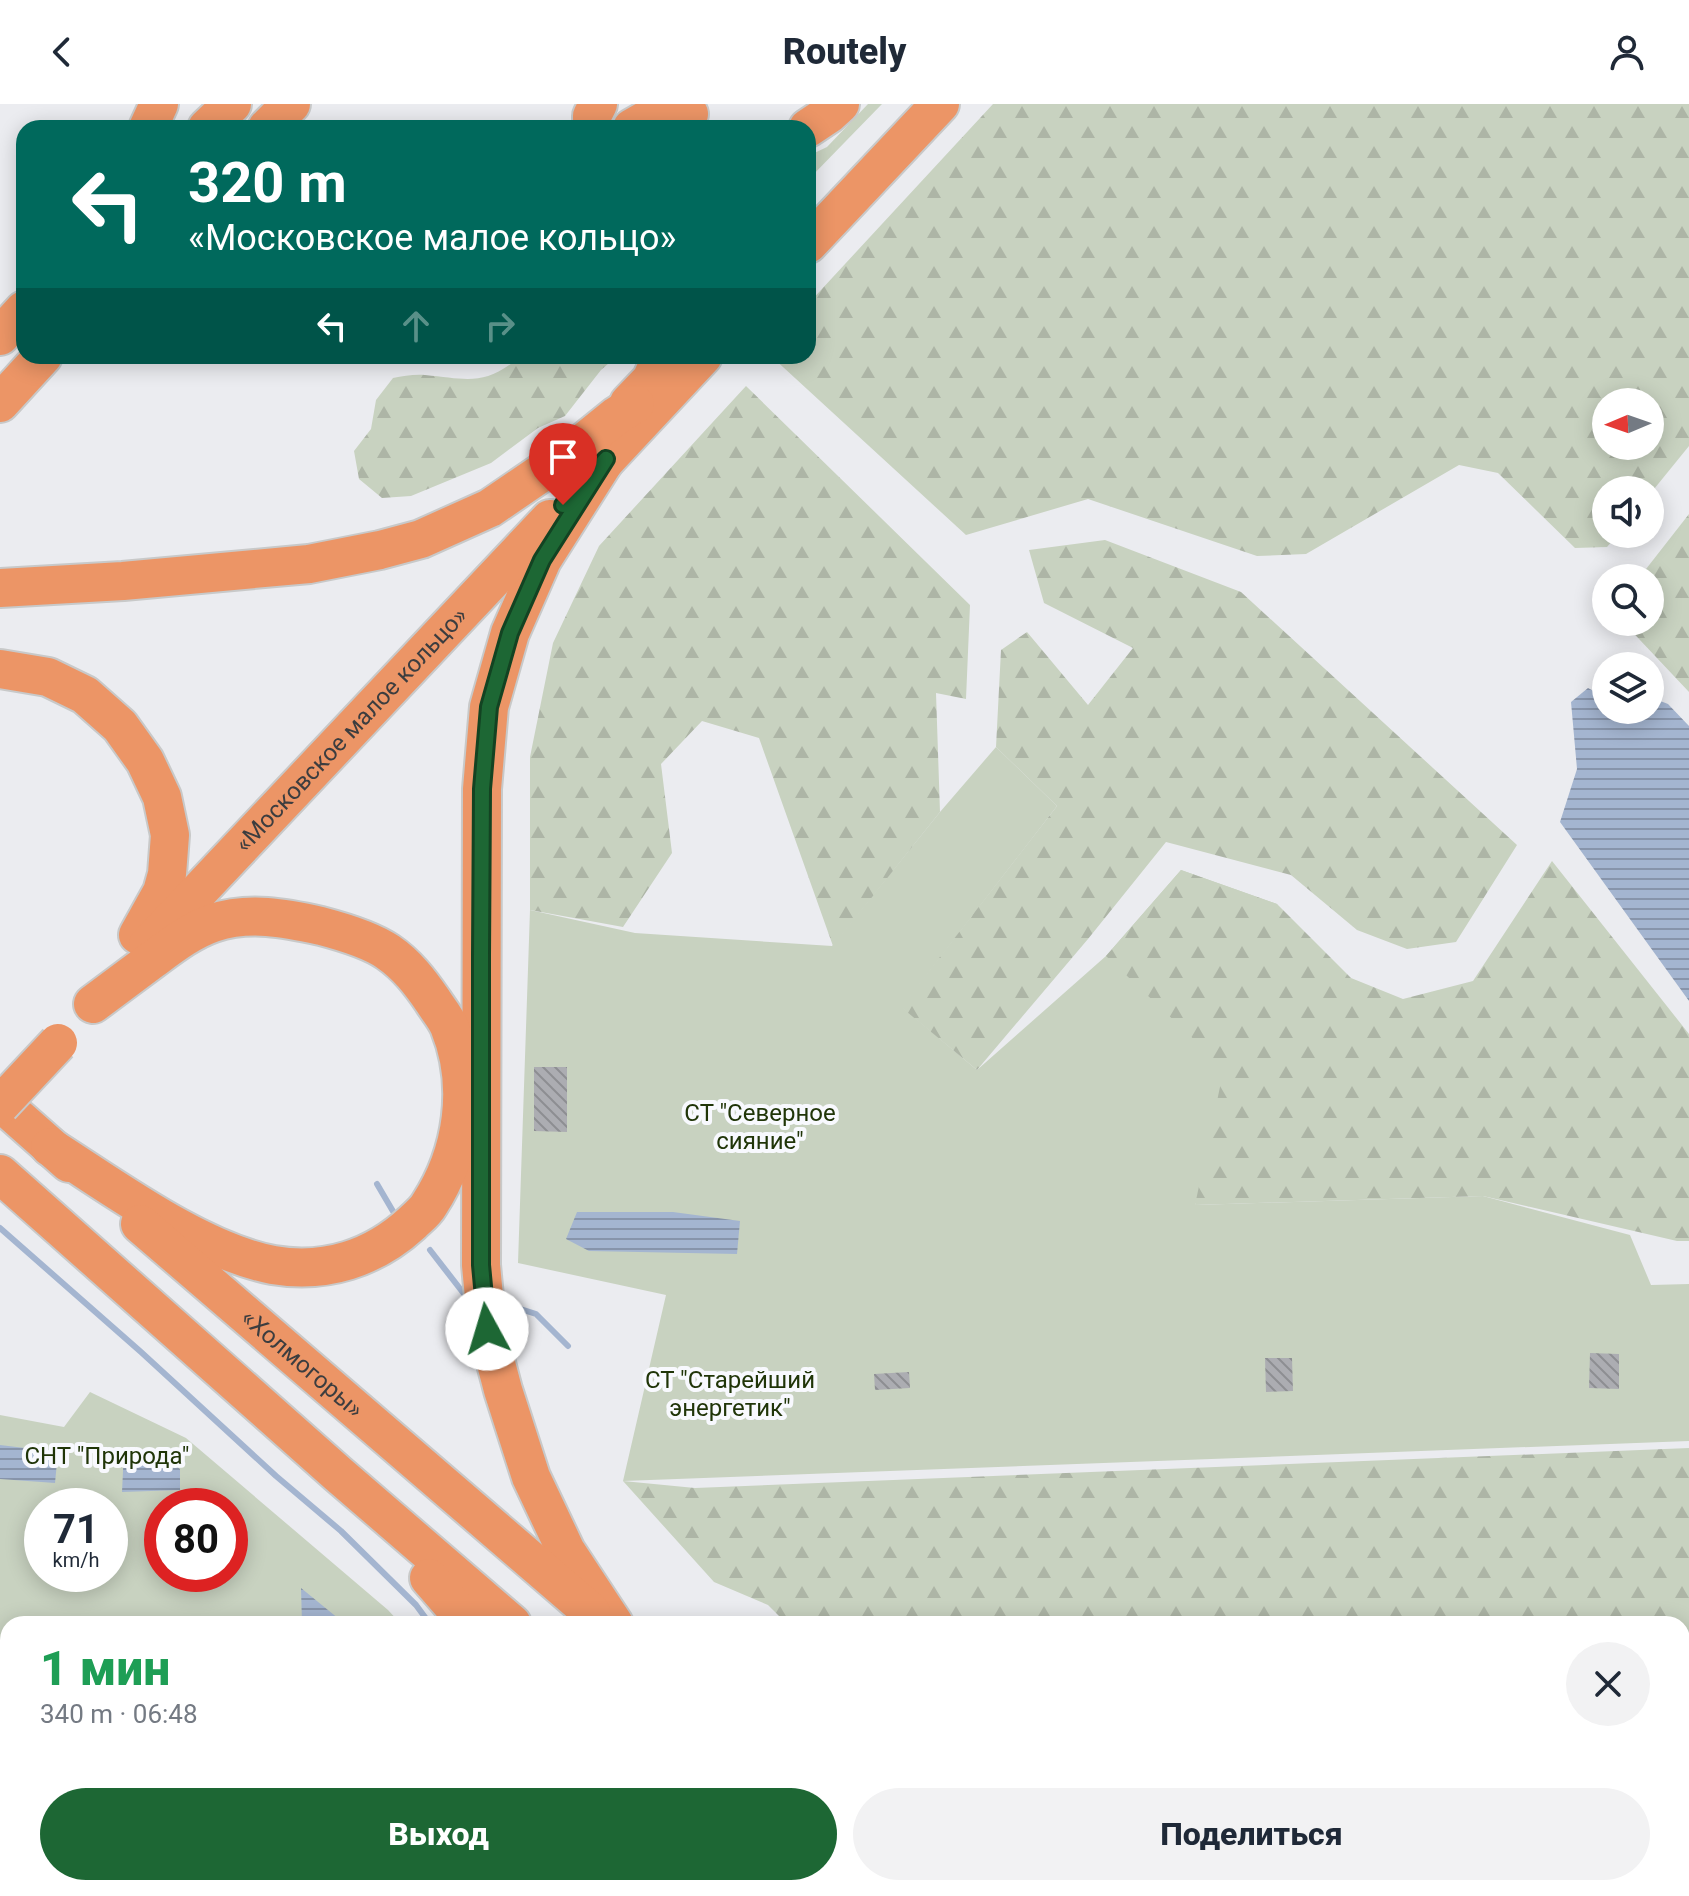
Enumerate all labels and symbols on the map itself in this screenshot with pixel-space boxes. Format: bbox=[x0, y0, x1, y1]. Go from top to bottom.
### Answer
north arrow bbox=[1592, 388, 1664, 460]
pin bbox=[529, 423, 597, 505]
street label: «Московское малое кольцо» bbox=[229, 602, 473, 858]
park label: СТ "Северное сияние" bbox=[684, 1099, 836, 1155]
position arrow bbox=[445, 1287, 529, 1371]
street label: «Холмогоры» bbox=[236, 1303, 369, 1424]
park label: СТ "Старейший энергетик" bbox=[645, 1366, 815, 1422]
park label: СНТ "Природа" bbox=[24, 1442, 190, 1470]
speed limit sign: 80 bbox=[144, 1488, 248, 1592]

